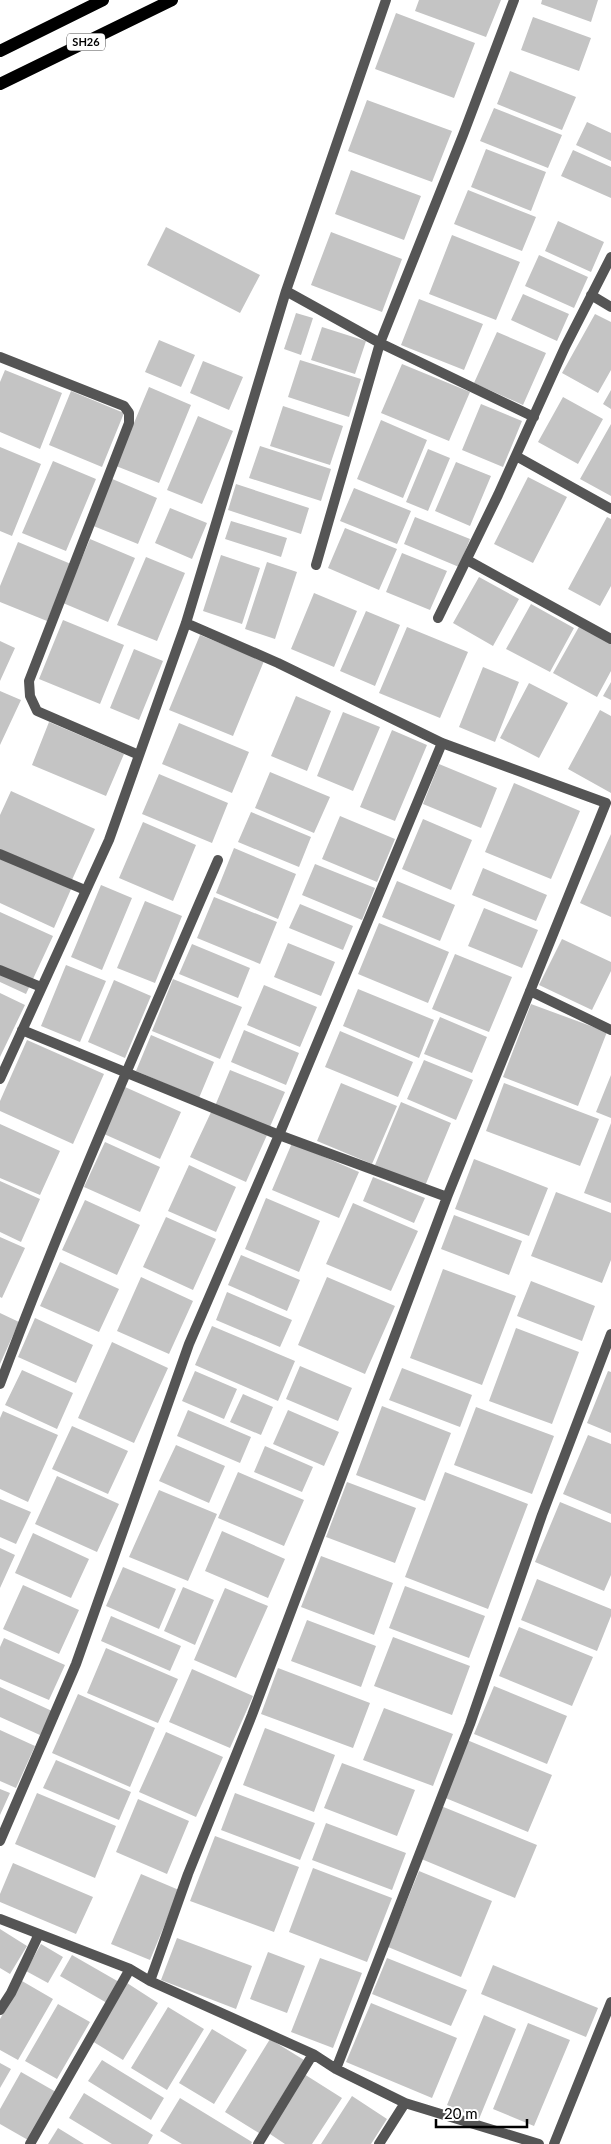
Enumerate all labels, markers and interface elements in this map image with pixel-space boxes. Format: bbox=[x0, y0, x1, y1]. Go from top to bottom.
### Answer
road number: SH26 bbox=[67, 34, 105, 51]
scale bar bbox=[436, 2096, 527, 2128]
text: 20 m bbox=[444, 2104, 478, 2122]

